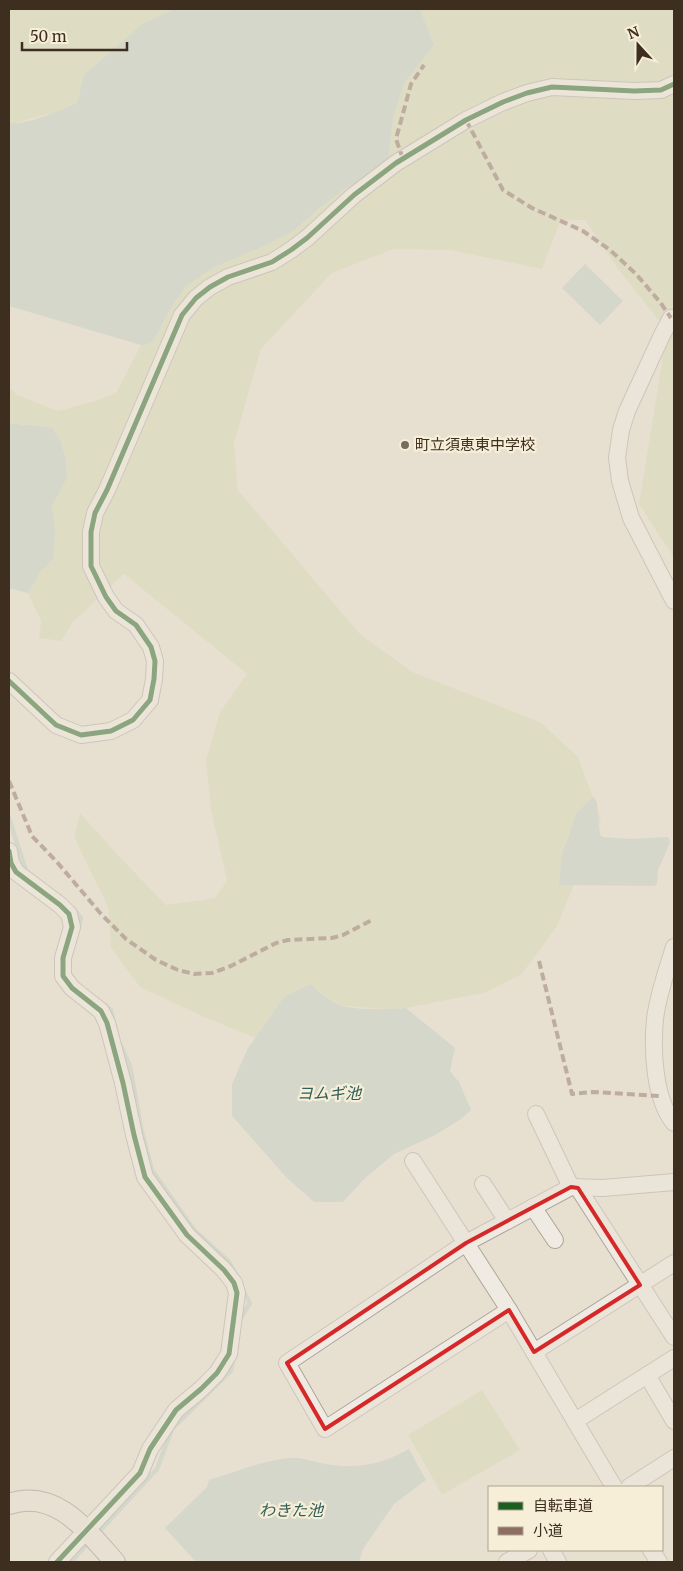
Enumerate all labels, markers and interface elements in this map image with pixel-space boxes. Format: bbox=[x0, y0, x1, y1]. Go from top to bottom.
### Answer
scale bar bbox=[22, 20, 128, 52]
north arrow bbox=[613, 20, 663, 70]
text: N bbox=[625, 22, 642, 43]
text: 50 m bbox=[30, 27, 67, 46]
place label: 町立須恵東中学校 bbox=[415, 435, 535, 454]
marker: 町立須恵東中学校 bbox=[399, 439, 411, 451]
water label: ヨムギ池 bbox=[297, 1083, 363, 1103]
legend bbox=[488, 1486, 663, 1551]
text: 自転車道 bbox=[533, 1496, 593, 1515]
water label: わきた池 bbox=[259, 1500, 325, 1520]
text: 小道 bbox=[533, 1521, 563, 1540]

